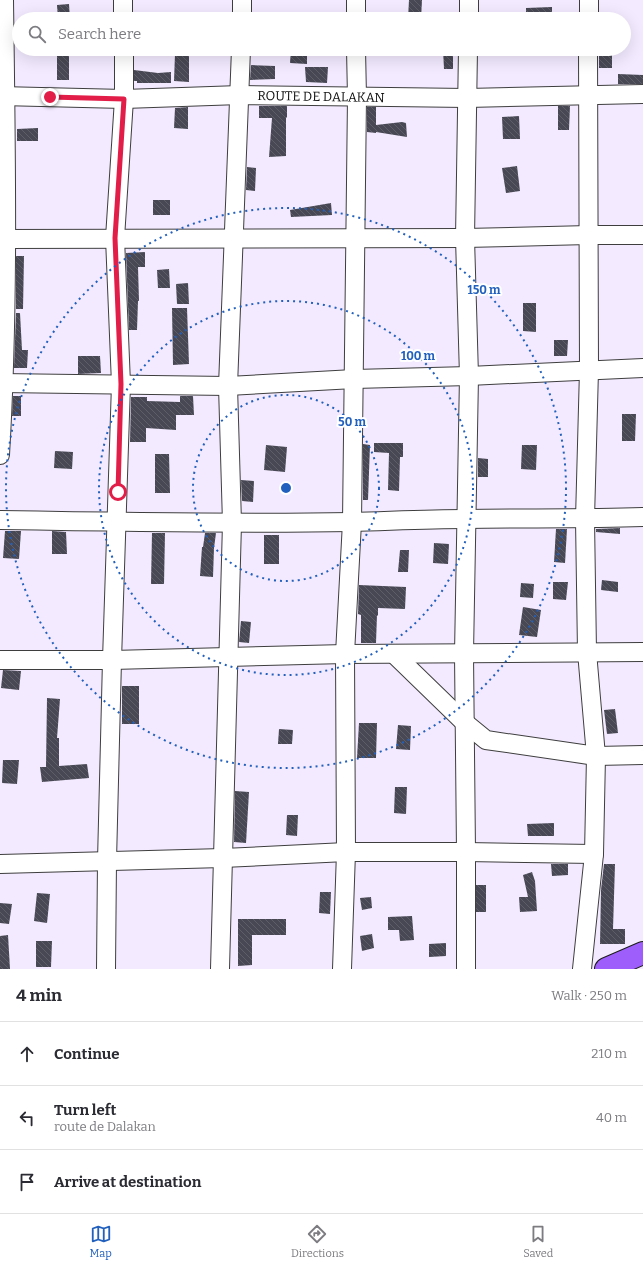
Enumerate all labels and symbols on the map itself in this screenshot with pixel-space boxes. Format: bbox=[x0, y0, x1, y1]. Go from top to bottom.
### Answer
route end bbox=[41, 88, 59, 106]
street label: ROUTE DE DALAKAN bbox=[257, 88, 385, 105]
text: 150 m bbox=[468, 283, 501, 297]
text: 100 m bbox=[401, 349, 436, 363]
text: 50 m bbox=[338, 415, 366, 429]
centre of rings bbox=[279, 481, 293, 495]
route start bbox=[109, 483, 127, 501]

